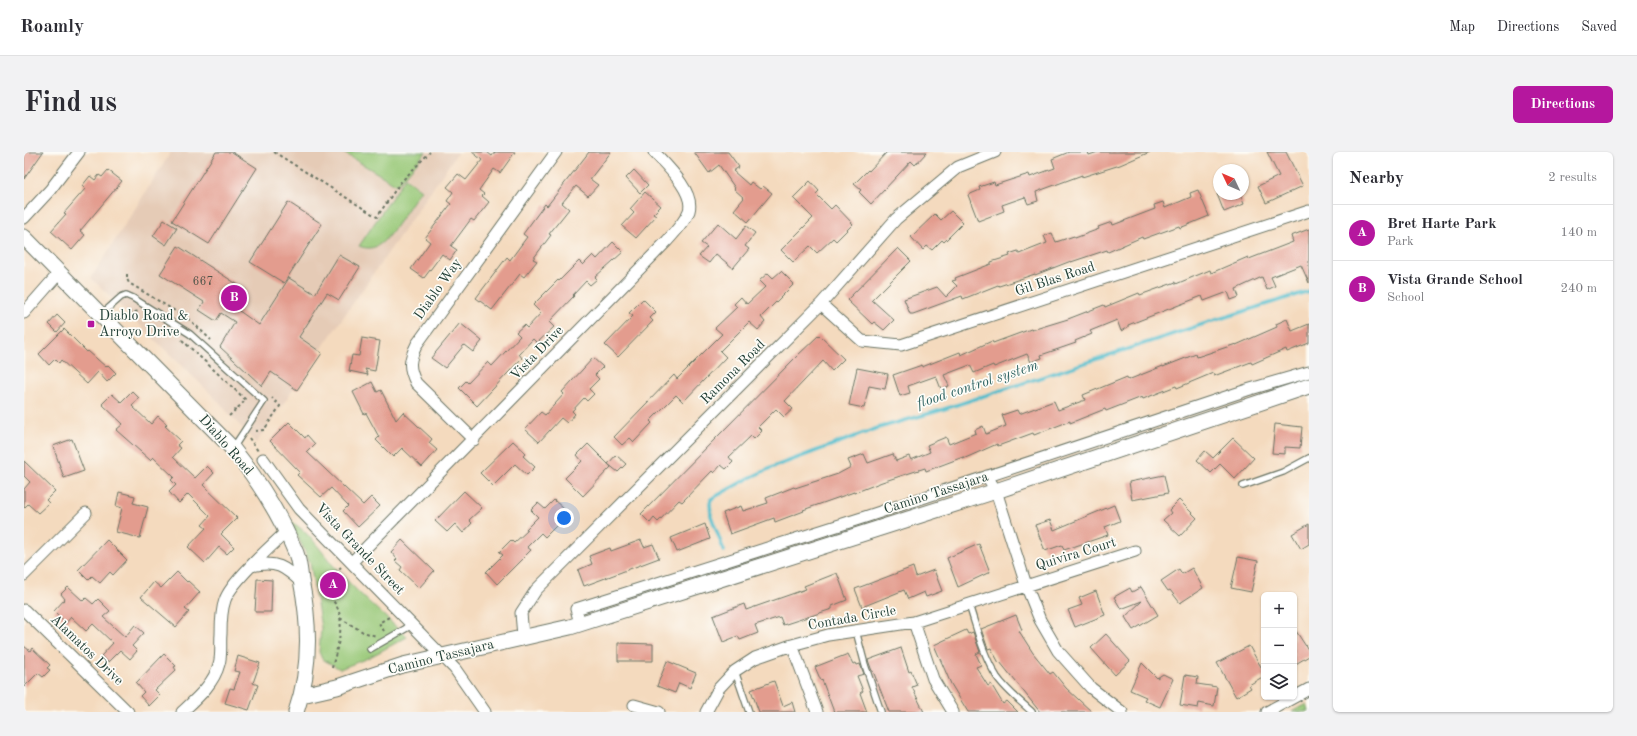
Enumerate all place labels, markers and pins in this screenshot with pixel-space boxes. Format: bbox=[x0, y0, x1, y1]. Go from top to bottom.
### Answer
pin: B bbox=[221, 283, 247, 313]
place label: Diablo Road & Arroyo Drive bbox=[99, 309, 189, 339]
marker: Diablo Road & Arroyo Drive bbox=[86, 319, 96, 329]
pin: A bbox=[320, 570, 346, 600]

